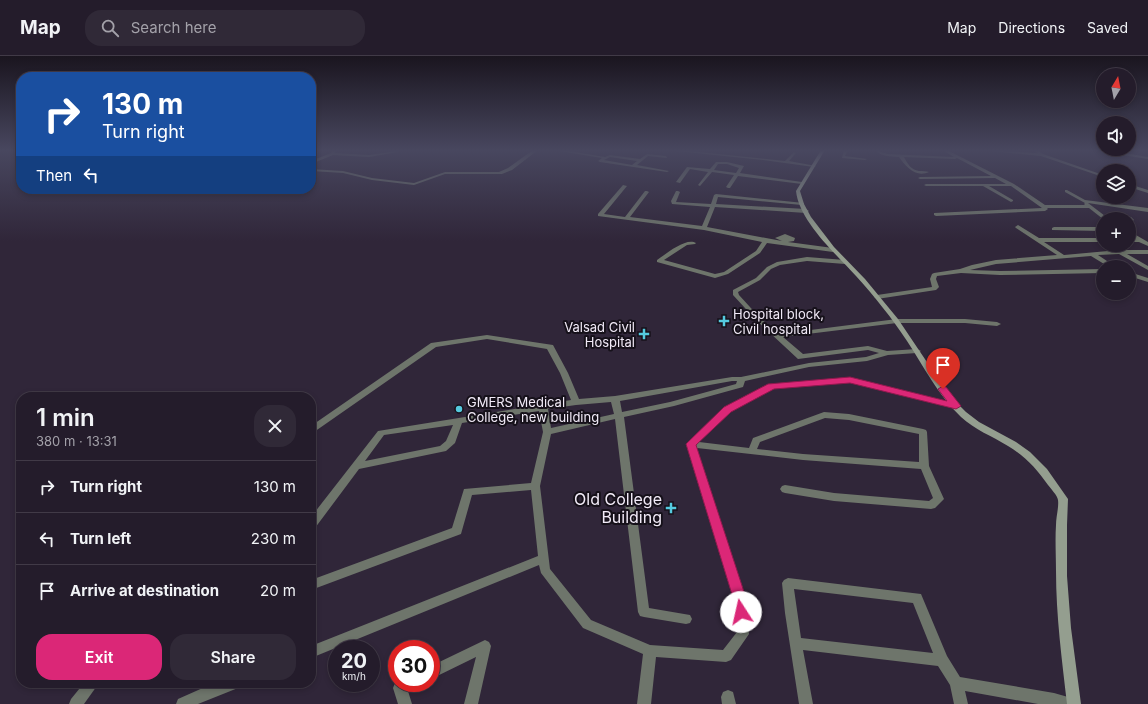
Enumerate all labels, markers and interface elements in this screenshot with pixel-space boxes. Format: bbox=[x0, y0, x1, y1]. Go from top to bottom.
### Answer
search box bbox=[85, 10, 365, 46]
text: Map bbox=[20, 16, 61, 39]
icon: search bbox=[99, 17, 121, 39]
text: Search here bbox=[131, 18, 216, 37]
text: Map bbox=[947, 19, 976, 36]
text: Directions bbox=[998, 19, 1065, 36]
text: Saved bbox=[1087, 19, 1128, 36]
north arrow bbox=[1096, 68, 1136, 108]
map controls bbox=[1096, 68, 1136, 300]
text: 130 m bbox=[102, 87, 183, 121]
icon: right bbox=[36, 88, 88, 140]
button: sound bbox=[1096, 116, 1136, 156]
text: Turn right bbox=[102, 121, 185, 142]
icon: left bbox=[80, 164, 102, 186]
button: layers bbox=[1096, 164, 1136, 204]
text: Then bbox=[36, 166, 72, 185]
button: + bbox=[1096, 212, 1136, 252]
button: − bbox=[1096, 260, 1136, 300]
place label: Hospital block, Civil hospital bbox=[733, 306, 824, 337]
marker: Hospital block, Civil hospital bbox=[718, 315, 730, 327]
place label: Valsad Civil Hospital bbox=[564, 319, 635, 350]
marker: Valsad Civil Hospital bbox=[638, 328, 650, 340]
pin bbox=[926, 348, 960, 389]
icon: arrive bbox=[932, 354, 954, 376]
place label: GMERS Medical College, new building bbox=[467, 394, 599, 425]
text: 1 min bbox=[36, 403, 95, 432]
marker: GMERS Medical College, new building bbox=[454, 404, 464, 414]
button: close bbox=[254, 405, 296, 447]
text: 380 m · 13:31 bbox=[36, 433, 117, 449]
icon: right bbox=[36, 476, 58, 498]
text: Turn right bbox=[70, 477, 142, 496]
text: 130 m bbox=[254, 477, 296, 496]
place label: Old College Building bbox=[574, 489, 662, 527]
marker: Old College Building bbox=[665, 502, 677, 514]
icon: left bbox=[36, 528, 58, 550]
text: Turn left bbox=[70, 529, 131, 548]
text: 230 m bbox=[251, 529, 296, 548]
icon: arrive bbox=[36, 580, 58, 602]
text: Arrive at destination bbox=[70, 581, 219, 600]
text: 20 m bbox=[260, 581, 296, 600]
position arrow bbox=[720, 591, 762, 633]
button: Exit bbox=[36, 634, 162, 680]
button: Share bbox=[170, 634, 296, 680]
speed limit sign: 30 bbox=[388, 640, 440, 692]
text: 20 bbox=[341, 649, 367, 673]
text: km/h bbox=[342, 670, 366, 682]

